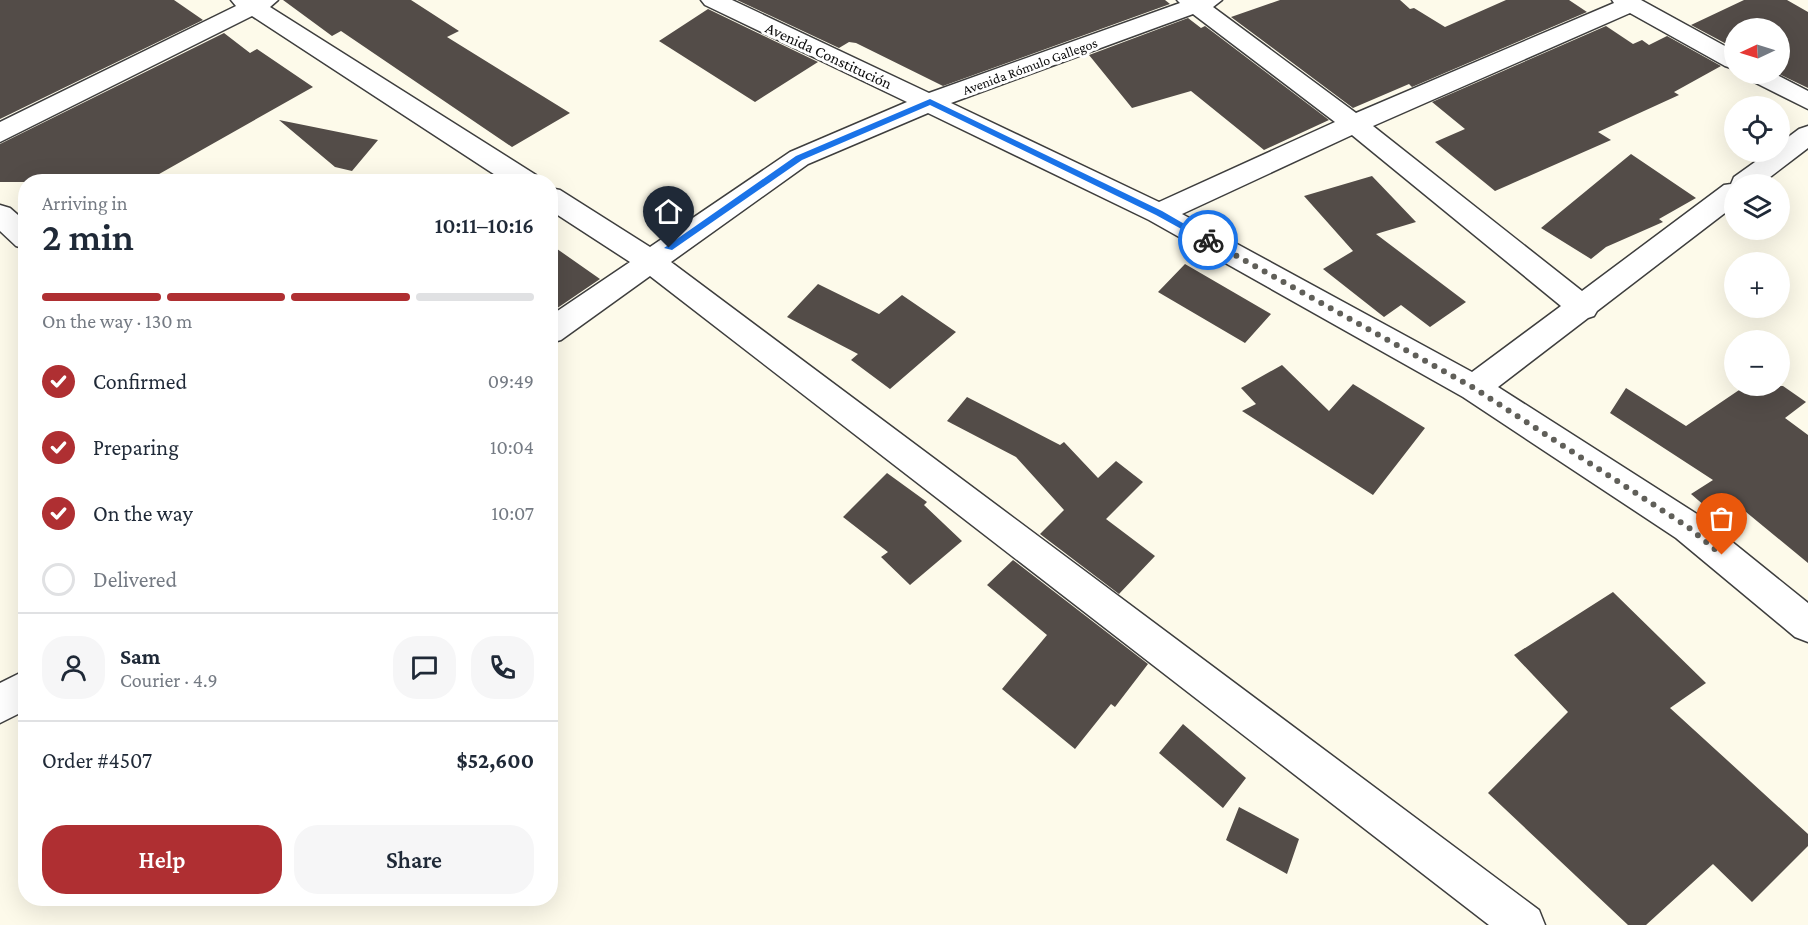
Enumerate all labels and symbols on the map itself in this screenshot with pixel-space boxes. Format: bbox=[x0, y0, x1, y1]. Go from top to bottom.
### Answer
north arrow bbox=[1724, 18, 1790, 84]
street label: Avenida Constitución bbox=[763, 19, 895, 92]
street label: Avenida Rómulo Gallegos bbox=[960, 34, 1100, 98]
pin bbox=[643, 186, 694, 248]
courier bbox=[1178, 210, 1238, 270]
pin bbox=[1696, 493, 1747, 555]

